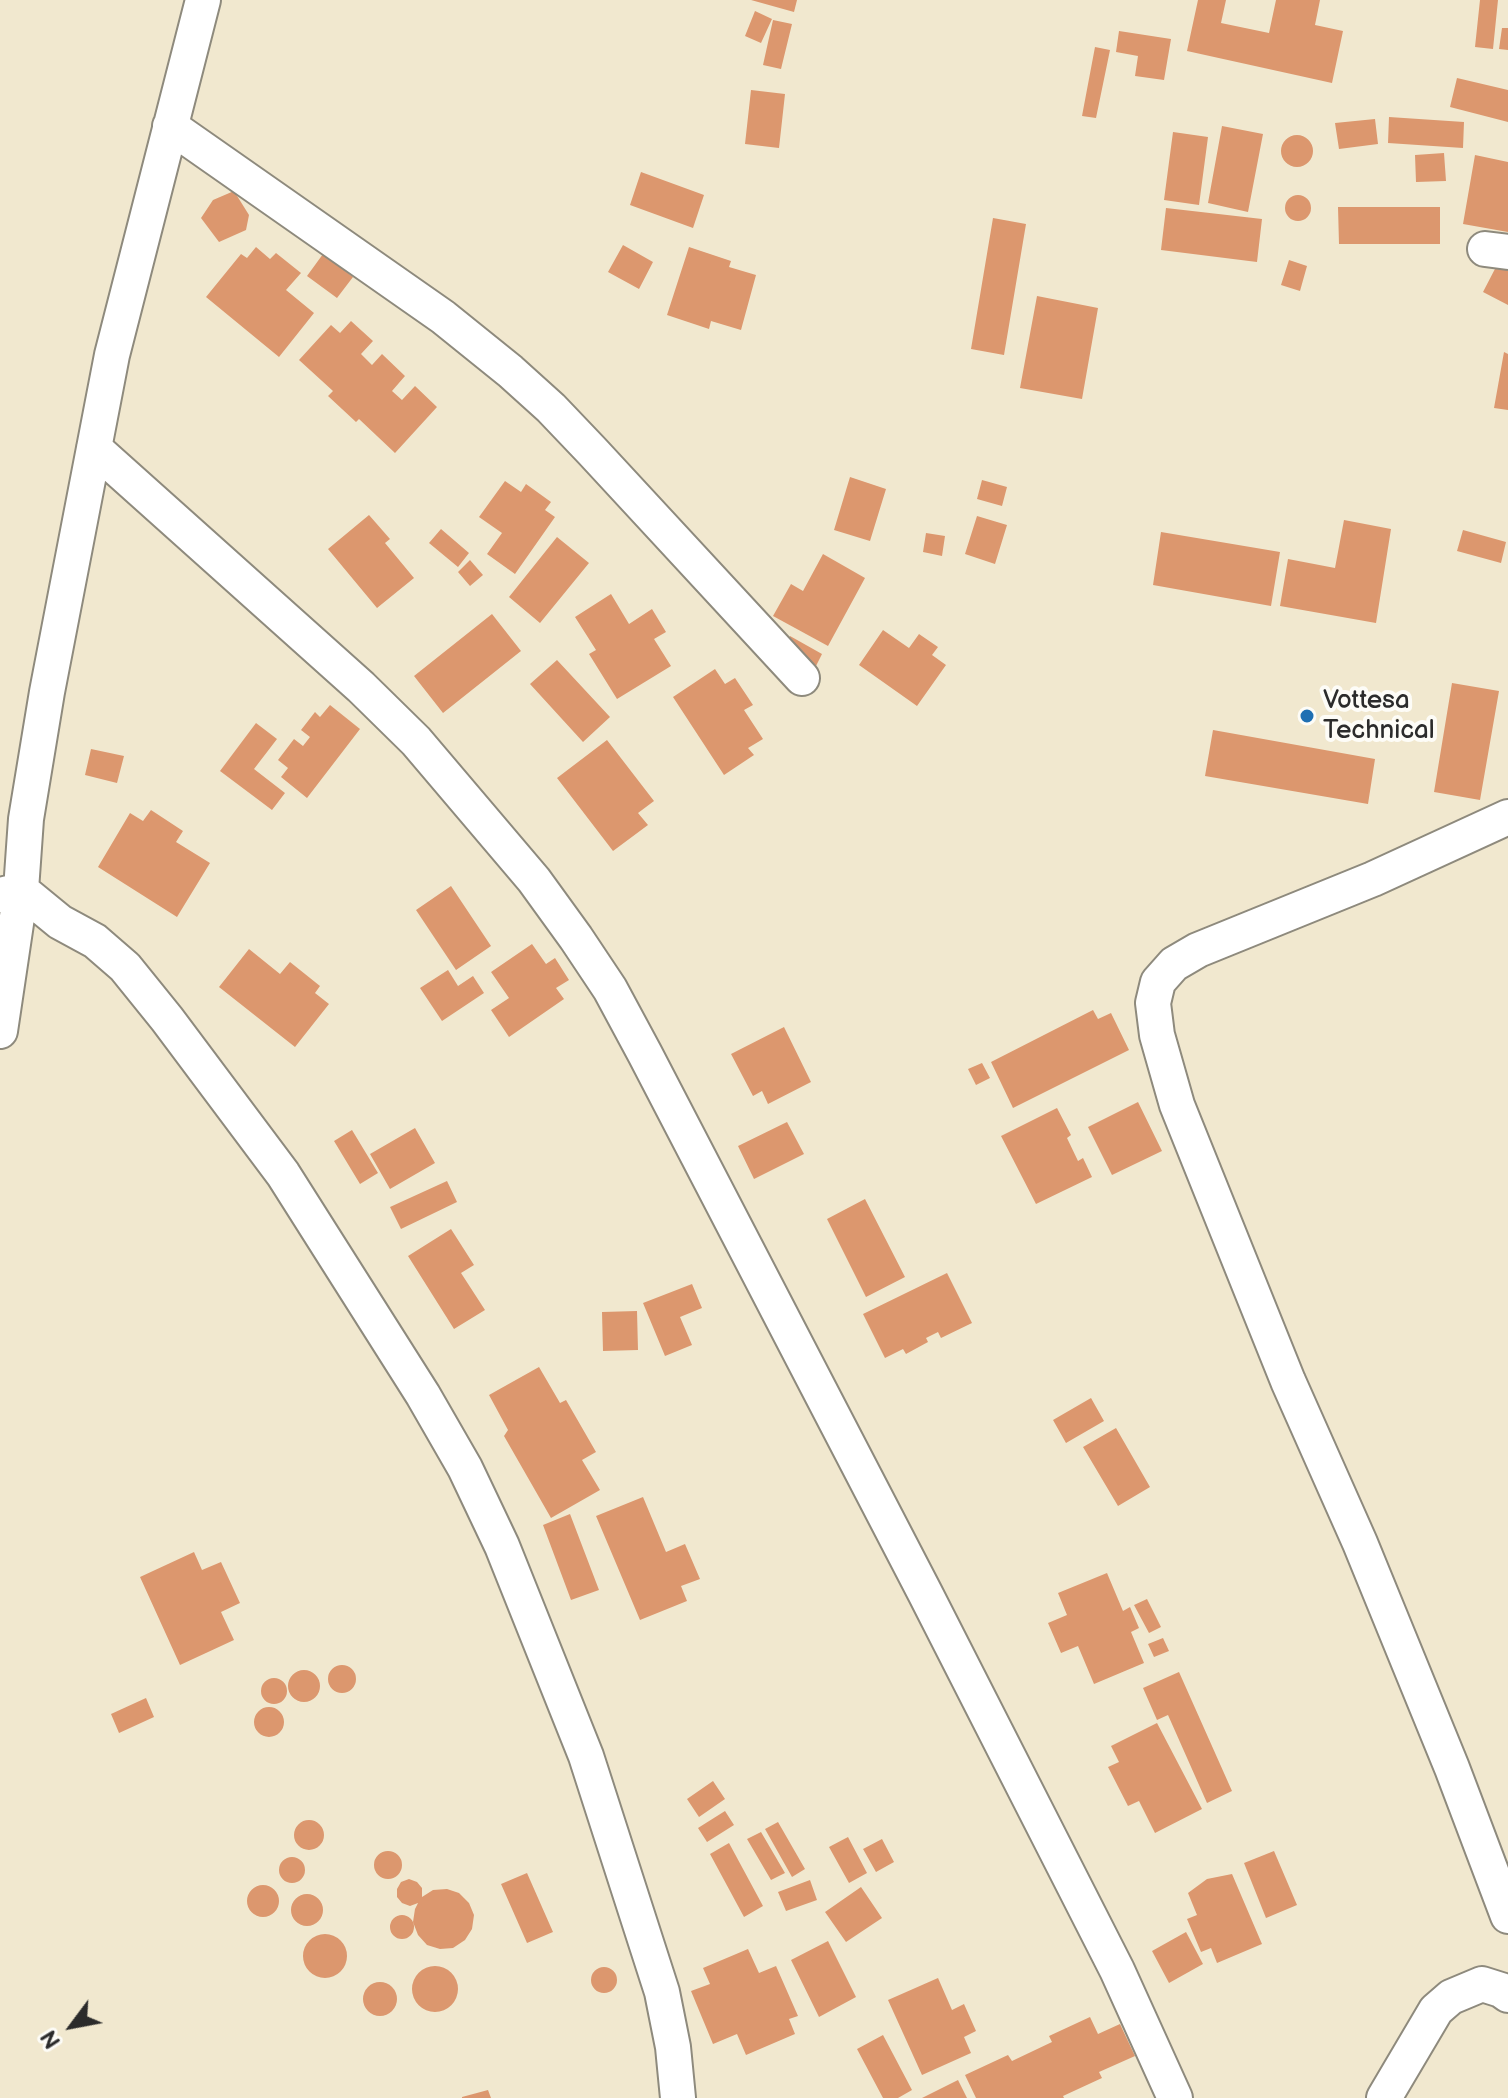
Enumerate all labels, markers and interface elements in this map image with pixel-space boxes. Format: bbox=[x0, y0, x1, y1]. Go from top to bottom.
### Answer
place label: Vottesa Technical bbox=[1323, 685, 1435, 746]
marker: Vottesa Technical bbox=[1298, 707, 1316, 725]
north arrow bbox=[32, 1986, 112, 2066]
text: N bbox=[35, 2025, 67, 2053]

